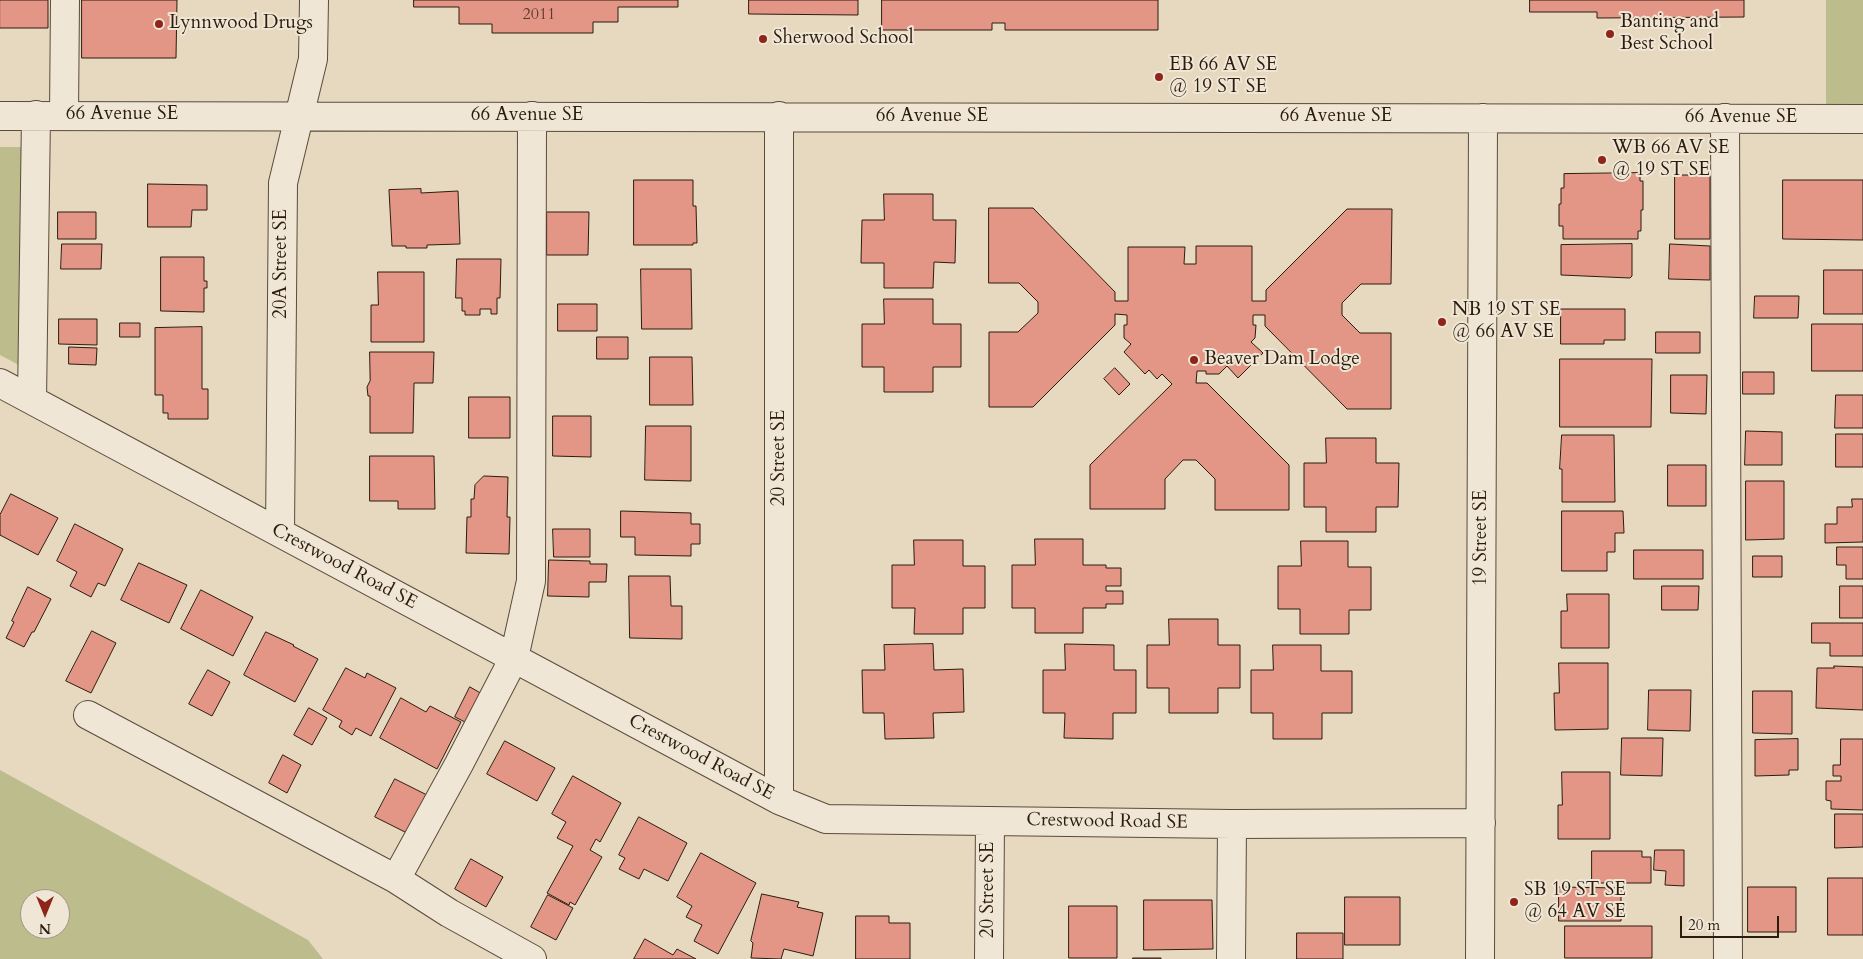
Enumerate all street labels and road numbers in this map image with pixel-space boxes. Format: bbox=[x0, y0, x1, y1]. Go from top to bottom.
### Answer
street label: 66 Avenue SE bbox=[66, 104, 178, 126]
street label: 66 Avenue SE bbox=[471, 105, 583, 127]
street label: 66 Avenue SE bbox=[876, 106, 988, 128]
street label: 66 Avenue SE bbox=[1280, 106, 1392, 128]
street label: 66 Avenue SE bbox=[1685, 107, 1797, 129]
street label: 20A Street SE bbox=[271, 209, 293, 319]
street label: 20 Street SE bbox=[769, 410, 791, 506]
street label: 19 Street SE bbox=[1471, 490, 1493, 586]
street label: Crestwood Road SE bbox=[267, 519, 421, 615]
street label: Crestwood Road SE bbox=[624, 710, 778, 806]
street label: Crestwood Road SE bbox=[1026, 809, 1188, 835]
street label: 20 Street SE bbox=[978, 842, 1000, 938]

